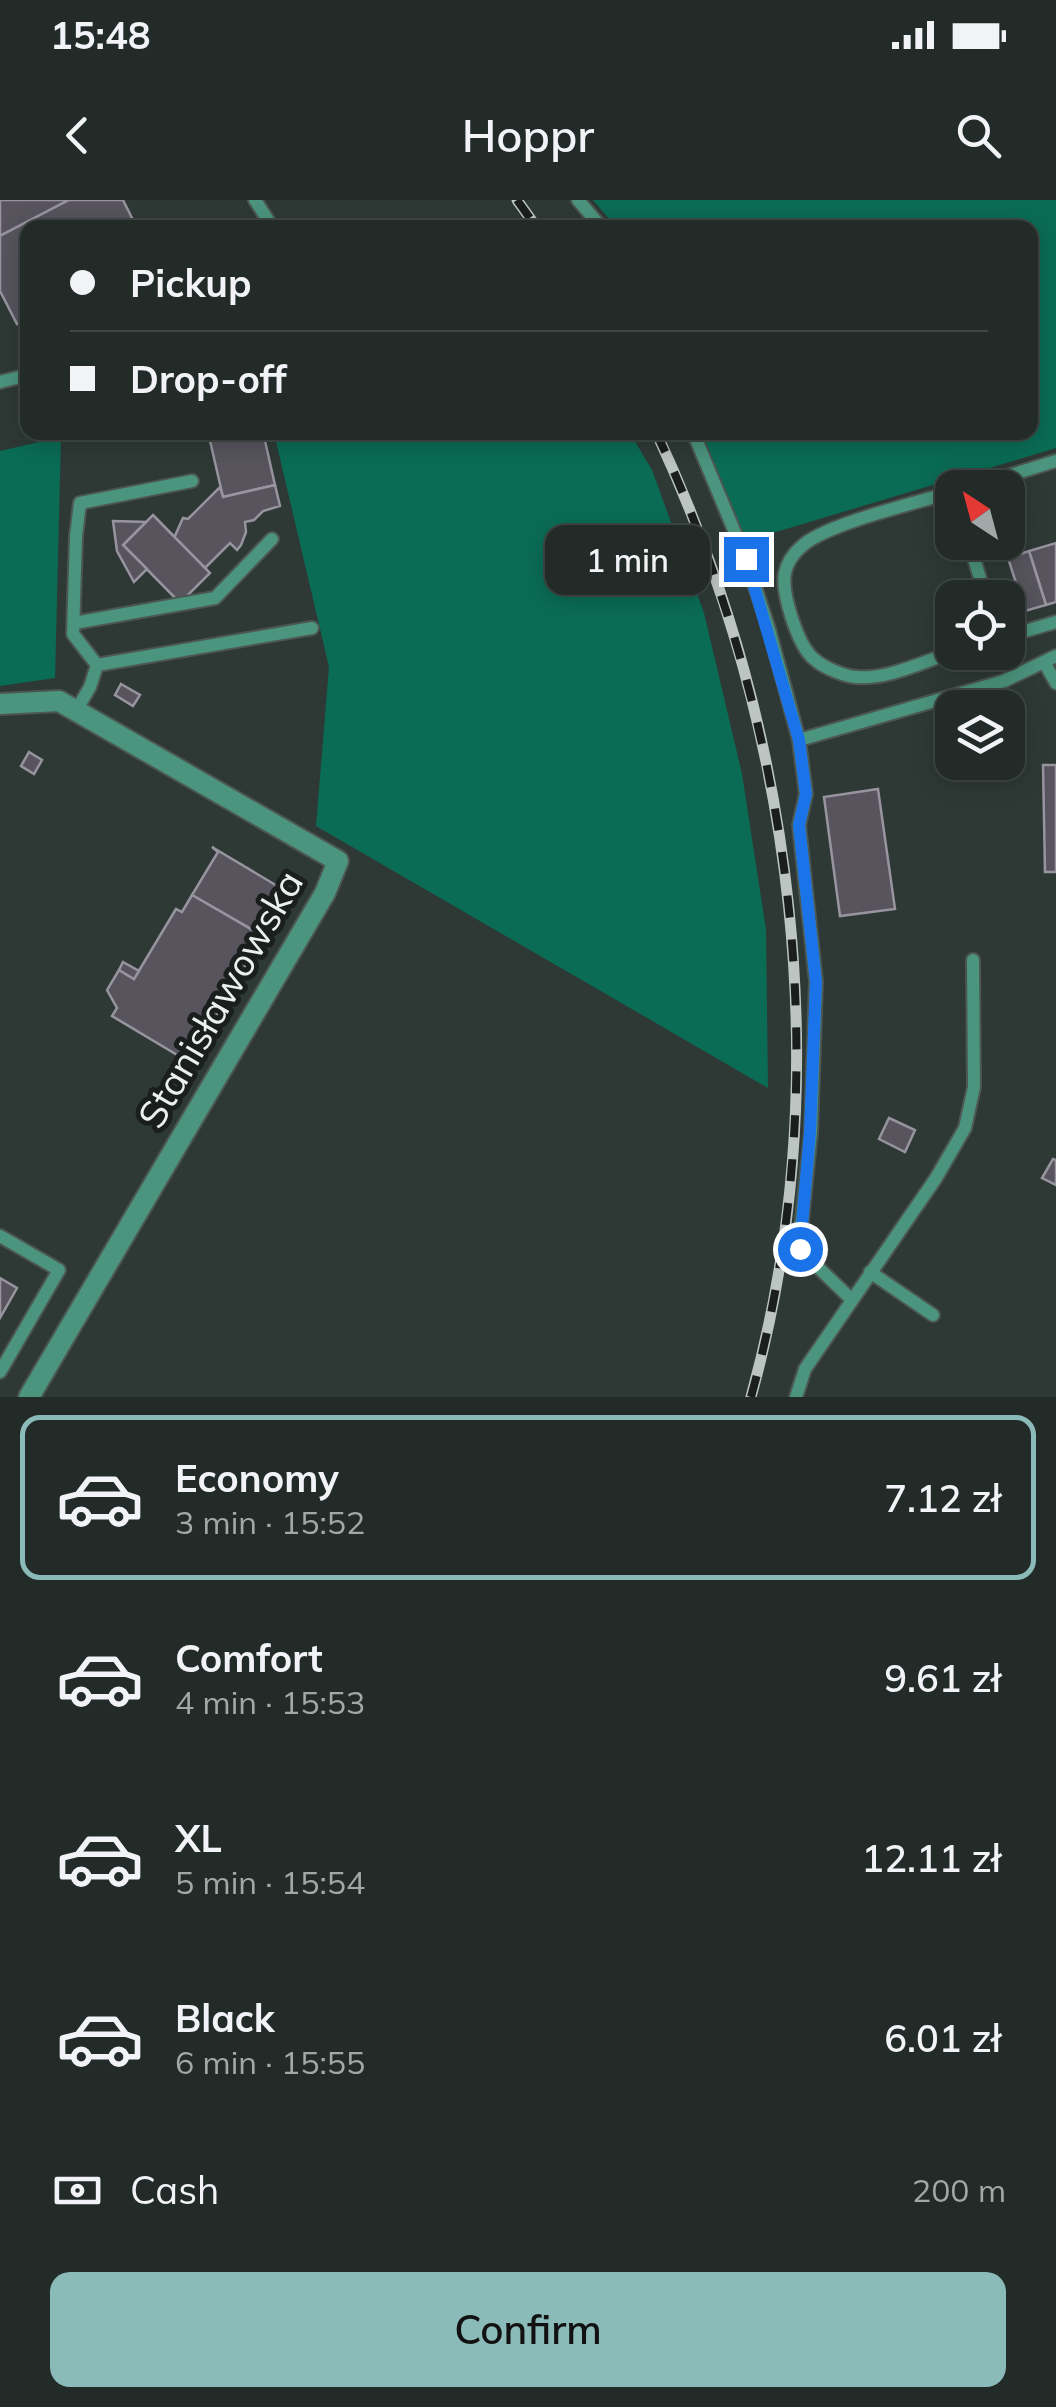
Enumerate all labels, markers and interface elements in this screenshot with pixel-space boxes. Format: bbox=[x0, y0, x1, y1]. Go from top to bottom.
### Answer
text: 15:48 bbox=[50, 11, 151, 59]
text: Hoppr bbox=[462, 107, 594, 163]
icon: back bbox=[50, 108, 105, 163]
icon: search bbox=[951, 108, 1006, 163]
text: Pickup bbox=[130, 259, 252, 307]
text: Drop-off bbox=[130, 355, 287, 403]
north arrow bbox=[935, 470, 1025, 560]
map controls bbox=[935, 470, 1025, 780]
callout: 1 min bbox=[546, 524, 711, 594]
route end bbox=[724, 537, 769, 582]
text: 1 min bbox=[586, 540, 669, 580]
button: locate bbox=[935, 580, 1025, 670]
button: layers bbox=[935, 690, 1025, 780]
street label: Stanisławowska bbox=[127, 862, 313, 1136]
route start bbox=[778, 1227, 823, 1272]
icon: car bbox=[55, 1453, 145, 1543]
text: Economy bbox=[175, 1454, 339, 1502]
text: 7.12 zł bbox=[884, 1474, 1001, 1522]
text: 3 min · 15:52 bbox=[175, 1502, 365, 1542]
icon: car bbox=[55, 1633, 145, 1723]
text: Comfort bbox=[175, 1634, 323, 1682]
text: 9.61 zł bbox=[884, 1654, 1001, 1702]
text: 4 min · 15:53 bbox=[175, 1682, 365, 1722]
icon: car bbox=[55, 1813, 145, 1903]
text: XL bbox=[175, 1814, 222, 1862]
text: 12.11 zł bbox=[861, 1834, 1001, 1882]
text: 5 min · 15:54 bbox=[175, 1862, 365, 1902]
icon: car bbox=[55, 1993, 145, 2083]
text: Black bbox=[175, 1994, 275, 2042]
text: 6.01 zł bbox=[884, 2014, 1001, 2062]
text: 6 min · 15:55 bbox=[175, 2042, 365, 2082]
icon: cash bbox=[50, 2163, 105, 2218]
text: Cash bbox=[130, 2166, 219, 2214]
text: 200 m bbox=[912, 2170, 1006, 2210]
button: Confirm bbox=[50, 2272, 1006, 2387]

